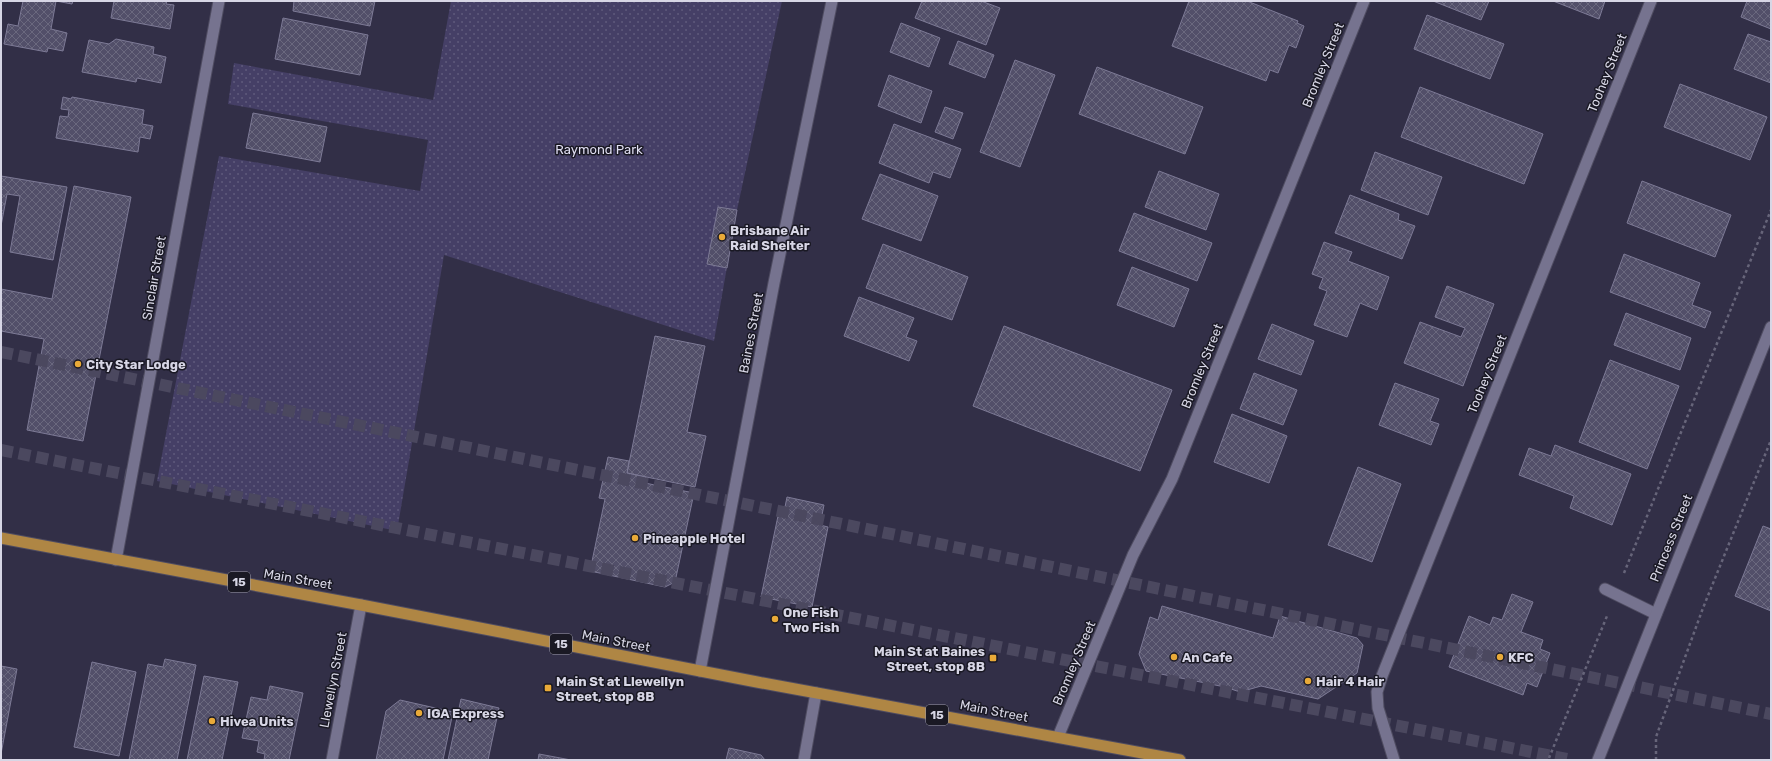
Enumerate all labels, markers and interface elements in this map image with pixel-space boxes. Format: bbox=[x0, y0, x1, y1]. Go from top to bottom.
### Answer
street label: Bromley Street bbox=[1299, 20, 1347, 110]
street label: Toohey Street bbox=[1584, 31, 1630, 115]
park label: Raymond Park bbox=[555, 142, 643, 157]
place label: Brisbane Air Raid Shelter bbox=[730, 223, 810, 253]
marker: Brisbane Air Raid Shelter bbox=[717, 232, 727, 242]
street label: Sinclair Street bbox=[139, 235, 169, 321]
street label: Baines Street bbox=[736, 292, 766, 374]
street label: Bromley Street bbox=[1178, 321, 1226, 411]
street label: Toohey Street bbox=[1464, 332, 1510, 416]
place label: City Star Lodge bbox=[86, 357, 186, 372]
marker: City Star Lodge bbox=[73, 359, 83, 369]
street label: Princess Street bbox=[1647, 492, 1695, 584]
place label: Pineapple Hotel bbox=[643, 531, 745, 546]
marker: Pineapple Hotel bbox=[630, 533, 640, 543]
street label: Main Street bbox=[263, 566, 333, 592]
road number: 15 bbox=[228, 572, 250, 592]
place label: One Fish Two Fish bbox=[783, 605, 839, 635]
marker: One Fish Two Fish bbox=[770, 614, 780, 624]
street label: Bromley Street bbox=[1049, 619, 1099, 707]
street label: Main Street bbox=[581, 627, 651, 655]
street label: Llewellyn Street bbox=[316, 631, 350, 729]
road number: 15 bbox=[550, 634, 572, 654]
place label: Main St at Baines Street, stop 8B bbox=[874, 644, 985, 674]
place label: An Cafe bbox=[1182, 650, 1233, 665]
place label: KFC bbox=[1508, 650, 1534, 665]
marker: An Cafe bbox=[1169, 652, 1179, 662]
marker: KFC bbox=[1495, 652, 1505, 662]
marker: Main St at Baines Street, stop 8B bbox=[988, 653, 998, 663]
place label: Main St at Llewellyn Street, stop 8B bbox=[556, 674, 684, 704]
place label: Hair 4 Hair bbox=[1316, 674, 1384, 689]
marker: Hair 4 Hair bbox=[1303, 676, 1313, 686]
marker: Main St at Llewellyn Street, stop 8B bbox=[543, 683, 553, 693]
street label: Main Street bbox=[959, 697, 1029, 725]
road number: 15 bbox=[926, 705, 948, 725]
place label: IGA Express bbox=[427, 706, 504, 721]
marker: IGA Express bbox=[414, 708, 424, 718]
place label: Hivea Units bbox=[220, 714, 294, 729]
marker: Hivea Units bbox=[207, 716, 217, 726]

